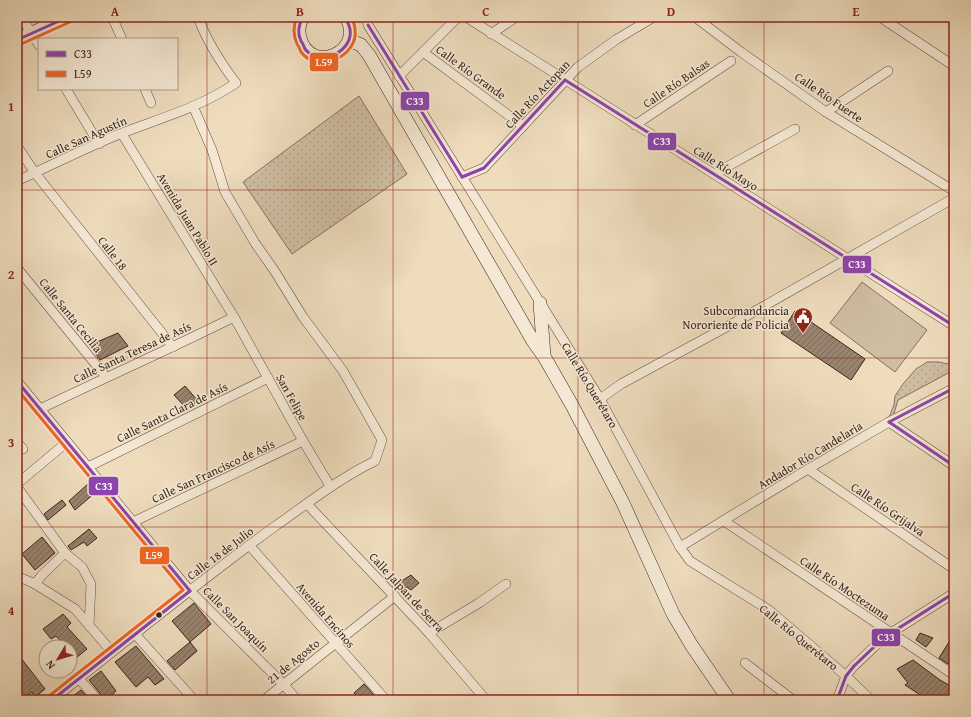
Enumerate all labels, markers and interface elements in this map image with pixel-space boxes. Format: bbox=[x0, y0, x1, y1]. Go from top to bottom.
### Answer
text: A bbox=[111, 2, 120, 21]
text: B bbox=[296, 2, 304, 21]
text: C bbox=[482, 2, 490, 21]
text: D bbox=[667, 2, 675, 21]
text: E bbox=[853, 2, 860, 21]
legend bbox=[38, 38, 178, 90]
street label: Calle Río Grande bbox=[433, 41, 510, 103]
text: C33 bbox=[74, 45, 92, 62]
line badge: L59 bbox=[309, 52, 339, 72]
text: L59 bbox=[315, 54, 333, 70]
street label: Calle Río Balsas bbox=[639, 54, 713, 112]
street label: Calle Río Actopan bbox=[501, 56, 573, 132]
text: L59 bbox=[74, 65, 92, 82]
street label: Calle Río Fuerte bbox=[791, 68, 867, 126]
line badge: C33 bbox=[400, 91, 430, 111]
text: C33 bbox=[406, 93, 424, 109]
text: 1 bbox=[8, 97, 14, 116]
street label: Calle San Agustín bbox=[43, 111, 129, 162]
line badge: C33 bbox=[647, 132, 677, 151]
text: C33 bbox=[653, 133, 671, 149]
street label: Calle Río Mayo bbox=[690, 141, 762, 195]
street label: Avenida Juan Pablo II bbox=[153, 169, 223, 269]
street label: Calle 18 bbox=[94, 232, 132, 274]
line badge: C33 bbox=[842, 255, 872, 274]
text: C33 bbox=[848, 256, 866, 272]
text: 2 bbox=[8, 265, 15, 284]
street label: Calle Santa Cecilia bbox=[36, 274, 107, 356]
place label: Subcomandancia Nororiente de Policia bbox=[683, 302, 789, 333]
public building icon: Subcomandancia Nororiente de Policia bbox=[792, 306, 814, 334]
street label: Calle Santa Teresa de Asís bbox=[70, 317, 194, 387]
street label: Calle Río Querétaro bbox=[558, 339, 622, 431]
street label: San Felipe bbox=[272, 371, 312, 424]
street label: Calle Santa Clara de Asís bbox=[114, 378, 231, 446]
street label: Andador Río Candelaria bbox=[755, 417, 866, 493]
text: 3 bbox=[8, 433, 14, 452]
street label: Calle San Francisco de Asís bbox=[149, 435, 277, 507]
line badge: C33 bbox=[88, 476, 119, 496]
text: C33 bbox=[95, 478, 113, 494]
street label: Calle Río Grijalva bbox=[848, 478, 928, 540]
street label: Calle 18 de Julio bbox=[183, 522, 257, 584]
line badge: L59 bbox=[139, 546, 170, 565]
text: L59 bbox=[145, 547, 163, 563]
street label: Calle Jalpan de Serra bbox=[366, 548, 449, 636]
street label: Calle Río Moctezuma bbox=[797, 552, 893, 624]
street label: Avenida Encinos bbox=[293, 578, 359, 652]
street label: Calle San Joaquín bbox=[199, 582, 273, 656]
street label: Calle Río Querétaro bbox=[756, 600, 842, 674]
text: 4 bbox=[8, 601, 15, 620]
unlabelled marker bbox=[154, 610, 164, 620]
line badge: C33 bbox=[871, 628, 901, 647]
text: C33 bbox=[877, 629, 895, 645]
street label: 21 de Agosto bbox=[263, 634, 323, 688]
north arrow bbox=[38, 639, 78, 679]
text: N bbox=[41, 657, 59, 673]

